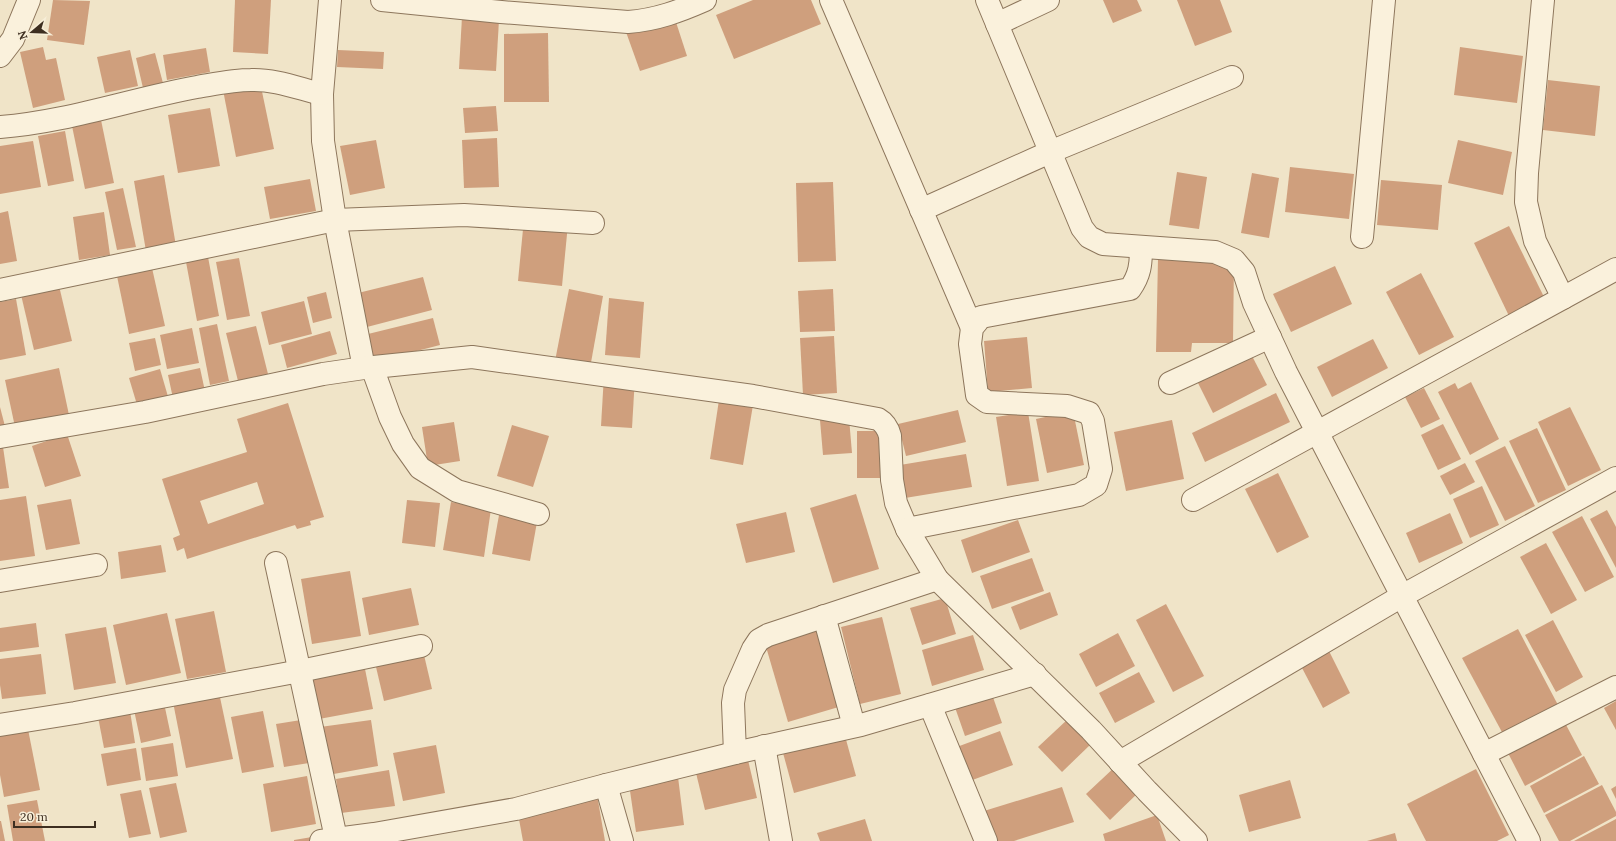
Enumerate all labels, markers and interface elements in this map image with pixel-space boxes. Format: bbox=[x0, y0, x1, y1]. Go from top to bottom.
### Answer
north arrow bbox=[12, 12, 52, 52]
text: N bbox=[14, 28, 31, 42]
scale bar bbox=[14, 803, 95, 829]
text: 20 m bbox=[20, 809, 48, 824]

